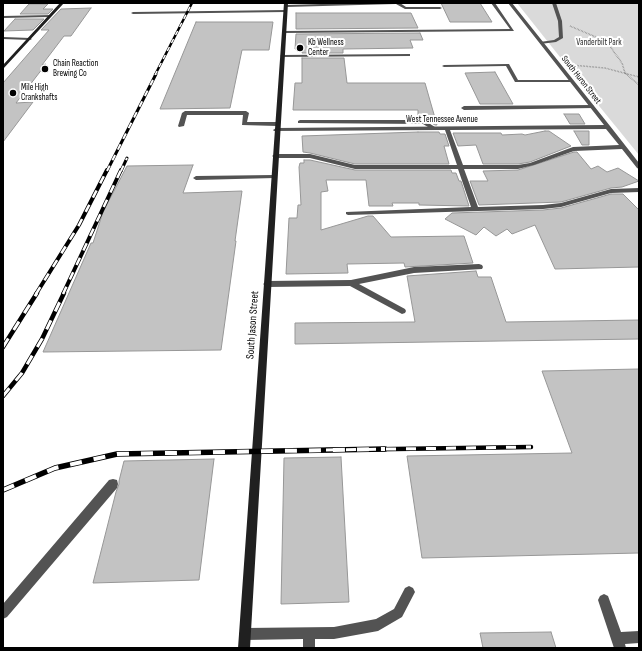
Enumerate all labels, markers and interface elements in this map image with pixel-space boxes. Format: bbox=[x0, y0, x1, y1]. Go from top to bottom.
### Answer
place label: Kb Wellness Center bbox=[308, 38, 344, 59]
park label: Vanderbilt Park bbox=[576, 38, 622, 48]
marker: Kb Wellness Center bbox=[295, 43, 305, 53]
street label: South Huron Street bbox=[559, 54, 603, 106]
place label: Chain Reaction Brewing Co bbox=[53, 59, 98, 80]
marker: Chain Reaction Brewing Co bbox=[40, 64, 50, 74]
place label: Mile High Crankshafts bbox=[21, 83, 57, 104]
marker: Mile High Crankshafts bbox=[8, 88, 18, 98]
street label: West Tennessee Avenue bbox=[406, 115, 478, 125]
street label: South Jason Street bbox=[244, 290, 262, 360]

